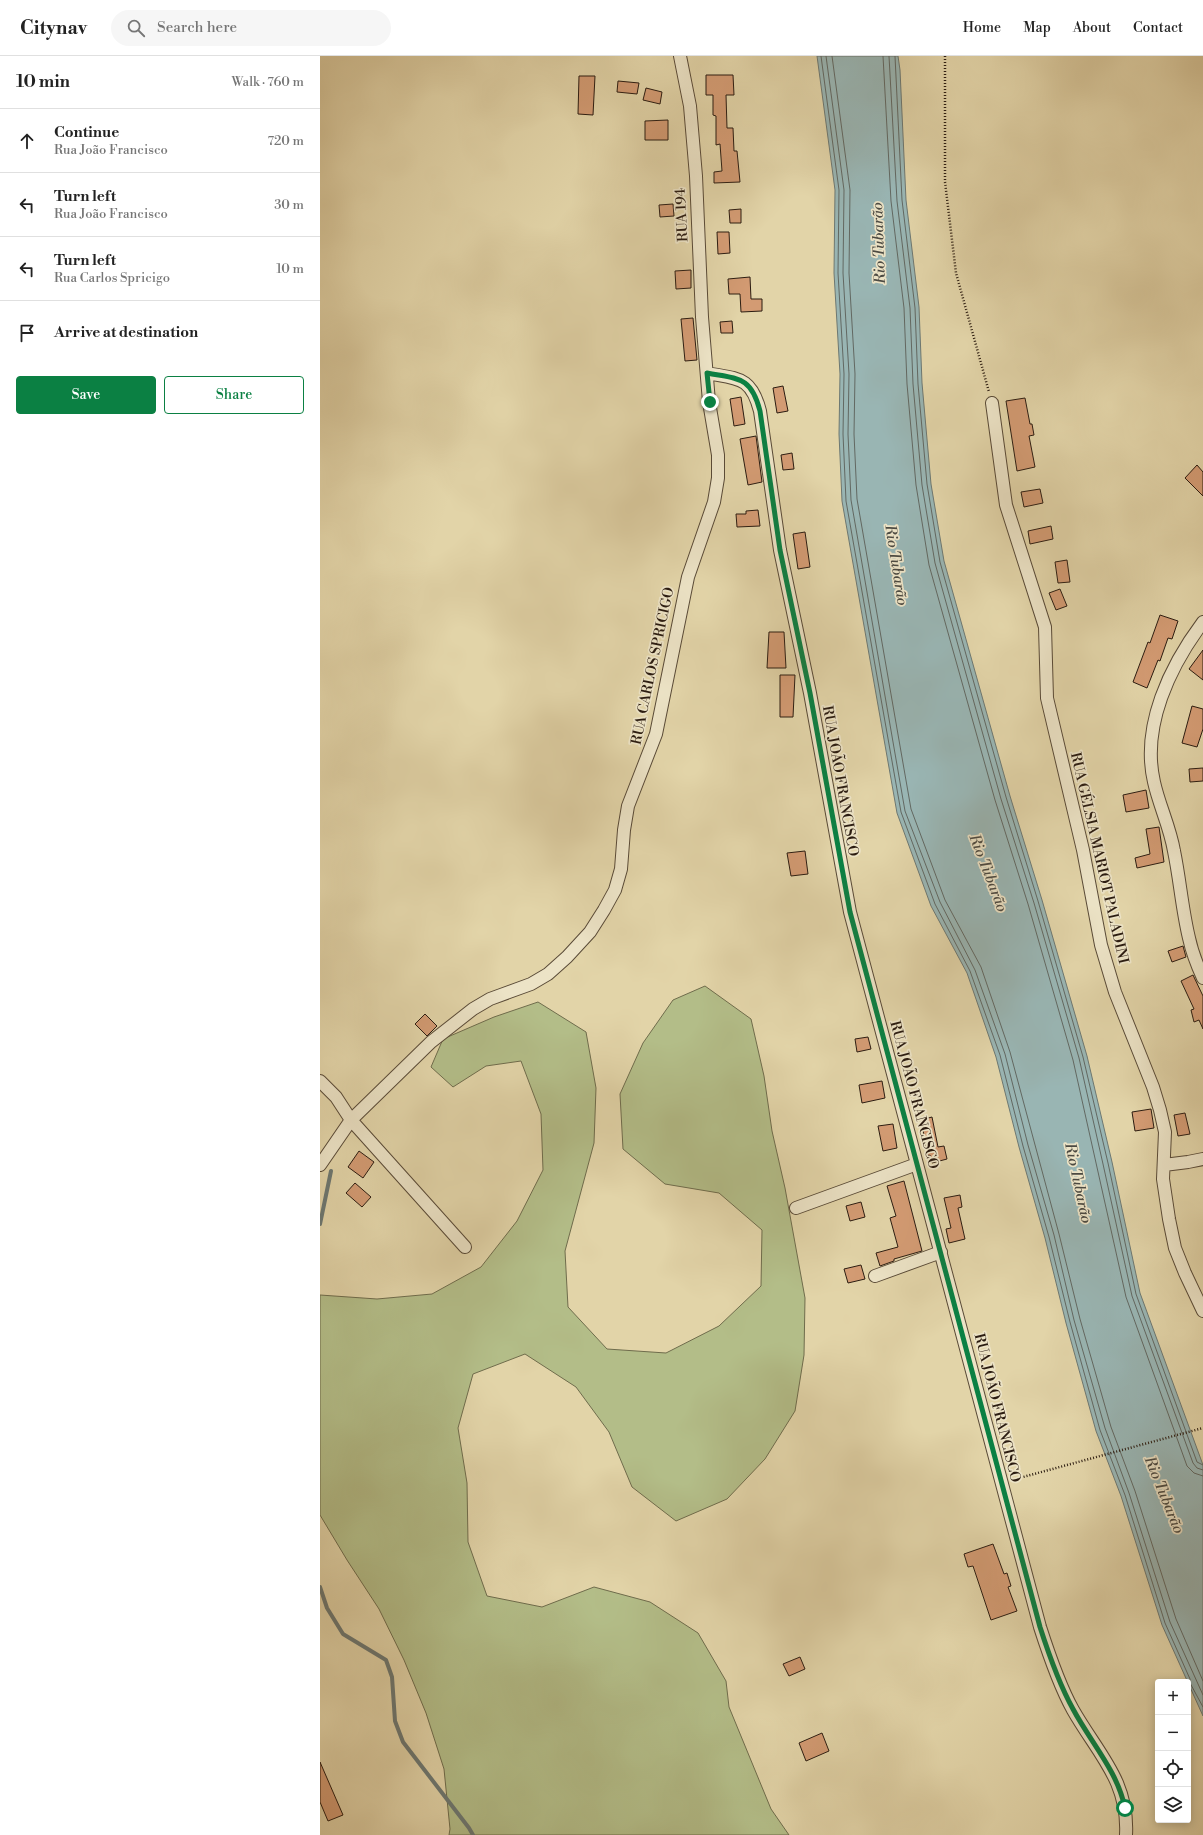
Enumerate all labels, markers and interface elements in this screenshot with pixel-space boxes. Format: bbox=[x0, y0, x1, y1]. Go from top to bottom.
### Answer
search box bbox=[111, 10, 391, 46]
text: Citynav bbox=[20, 16, 87, 40]
icon: search bbox=[125, 17, 147, 39]
text: Search here bbox=[157, 18, 237, 37]
text: Home bbox=[963, 19, 1001, 37]
text: Map bbox=[1023, 19, 1051, 37]
text: About bbox=[1073, 19, 1111, 37]
text: Contact bbox=[1133, 19, 1183, 37]
text: 10 min bbox=[16, 71, 70, 93]
text: Walk · 760 m bbox=[232, 74, 304, 90]
text: Continue bbox=[54, 123, 119, 142]
icon: ahead bbox=[16, 130, 38, 152]
text: 720 m bbox=[268, 133, 304, 149]
text: Rua João Francisco bbox=[54, 142, 168, 158]
text: Turn left bbox=[54, 187, 116, 206]
street label: RUA 194 bbox=[672, 188, 692, 242]
icon: left bbox=[16, 194, 38, 216]
text: 30 m bbox=[274, 197, 304, 213]
water label: Rio Tubarão bbox=[868, 202, 890, 285]
text: Rua João Francisco bbox=[54, 206, 168, 222]
text: Turn left bbox=[54, 251, 116, 270]
icon: left bbox=[16, 258, 38, 280]
text: 10 m bbox=[276, 261, 304, 277]
text: Rua Carlos Spricigo bbox=[54, 270, 170, 286]
icon: arrive bbox=[16, 322, 38, 344]
text: Arrive at destination bbox=[54, 323, 198, 342]
button: Save bbox=[16, 376, 156, 414]
button: Share bbox=[164, 376, 304, 414]
route end bbox=[701, 393, 719, 411]
water label: Rio Tubarão bbox=[880, 522, 912, 607]
street label: RUA CARLOS SPRICIGO bbox=[627, 585, 679, 746]
street label: RUA JOÃO FRANCISCO bbox=[818, 704, 864, 858]
street label: RUA GÉLSIA MARIOT PALADINI bbox=[1066, 750, 1134, 966]
water label: Rio Tubarão bbox=[964, 831, 1012, 915]
street label: RUA JOÃO FRANCISCO bbox=[886, 1018, 944, 1171]
water label: Rio Tubarão bbox=[1060, 1140, 1096, 1225]
street label: RUA JOÃO FRANCISCO bbox=[970, 1331, 1026, 1484]
water label: Rio Tubarão bbox=[1140, 1453, 1188, 1537]
map controls bbox=[1155, 1679, 1191, 1823]
button: + bbox=[1155, 1679, 1191, 1715]
button: − bbox=[1155, 1715, 1191, 1751]
button: locate bbox=[1155, 1751, 1191, 1787]
button: layers bbox=[1155, 1787, 1191, 1823]
route start bbox=[1116, 1799, 1134, 1817]

